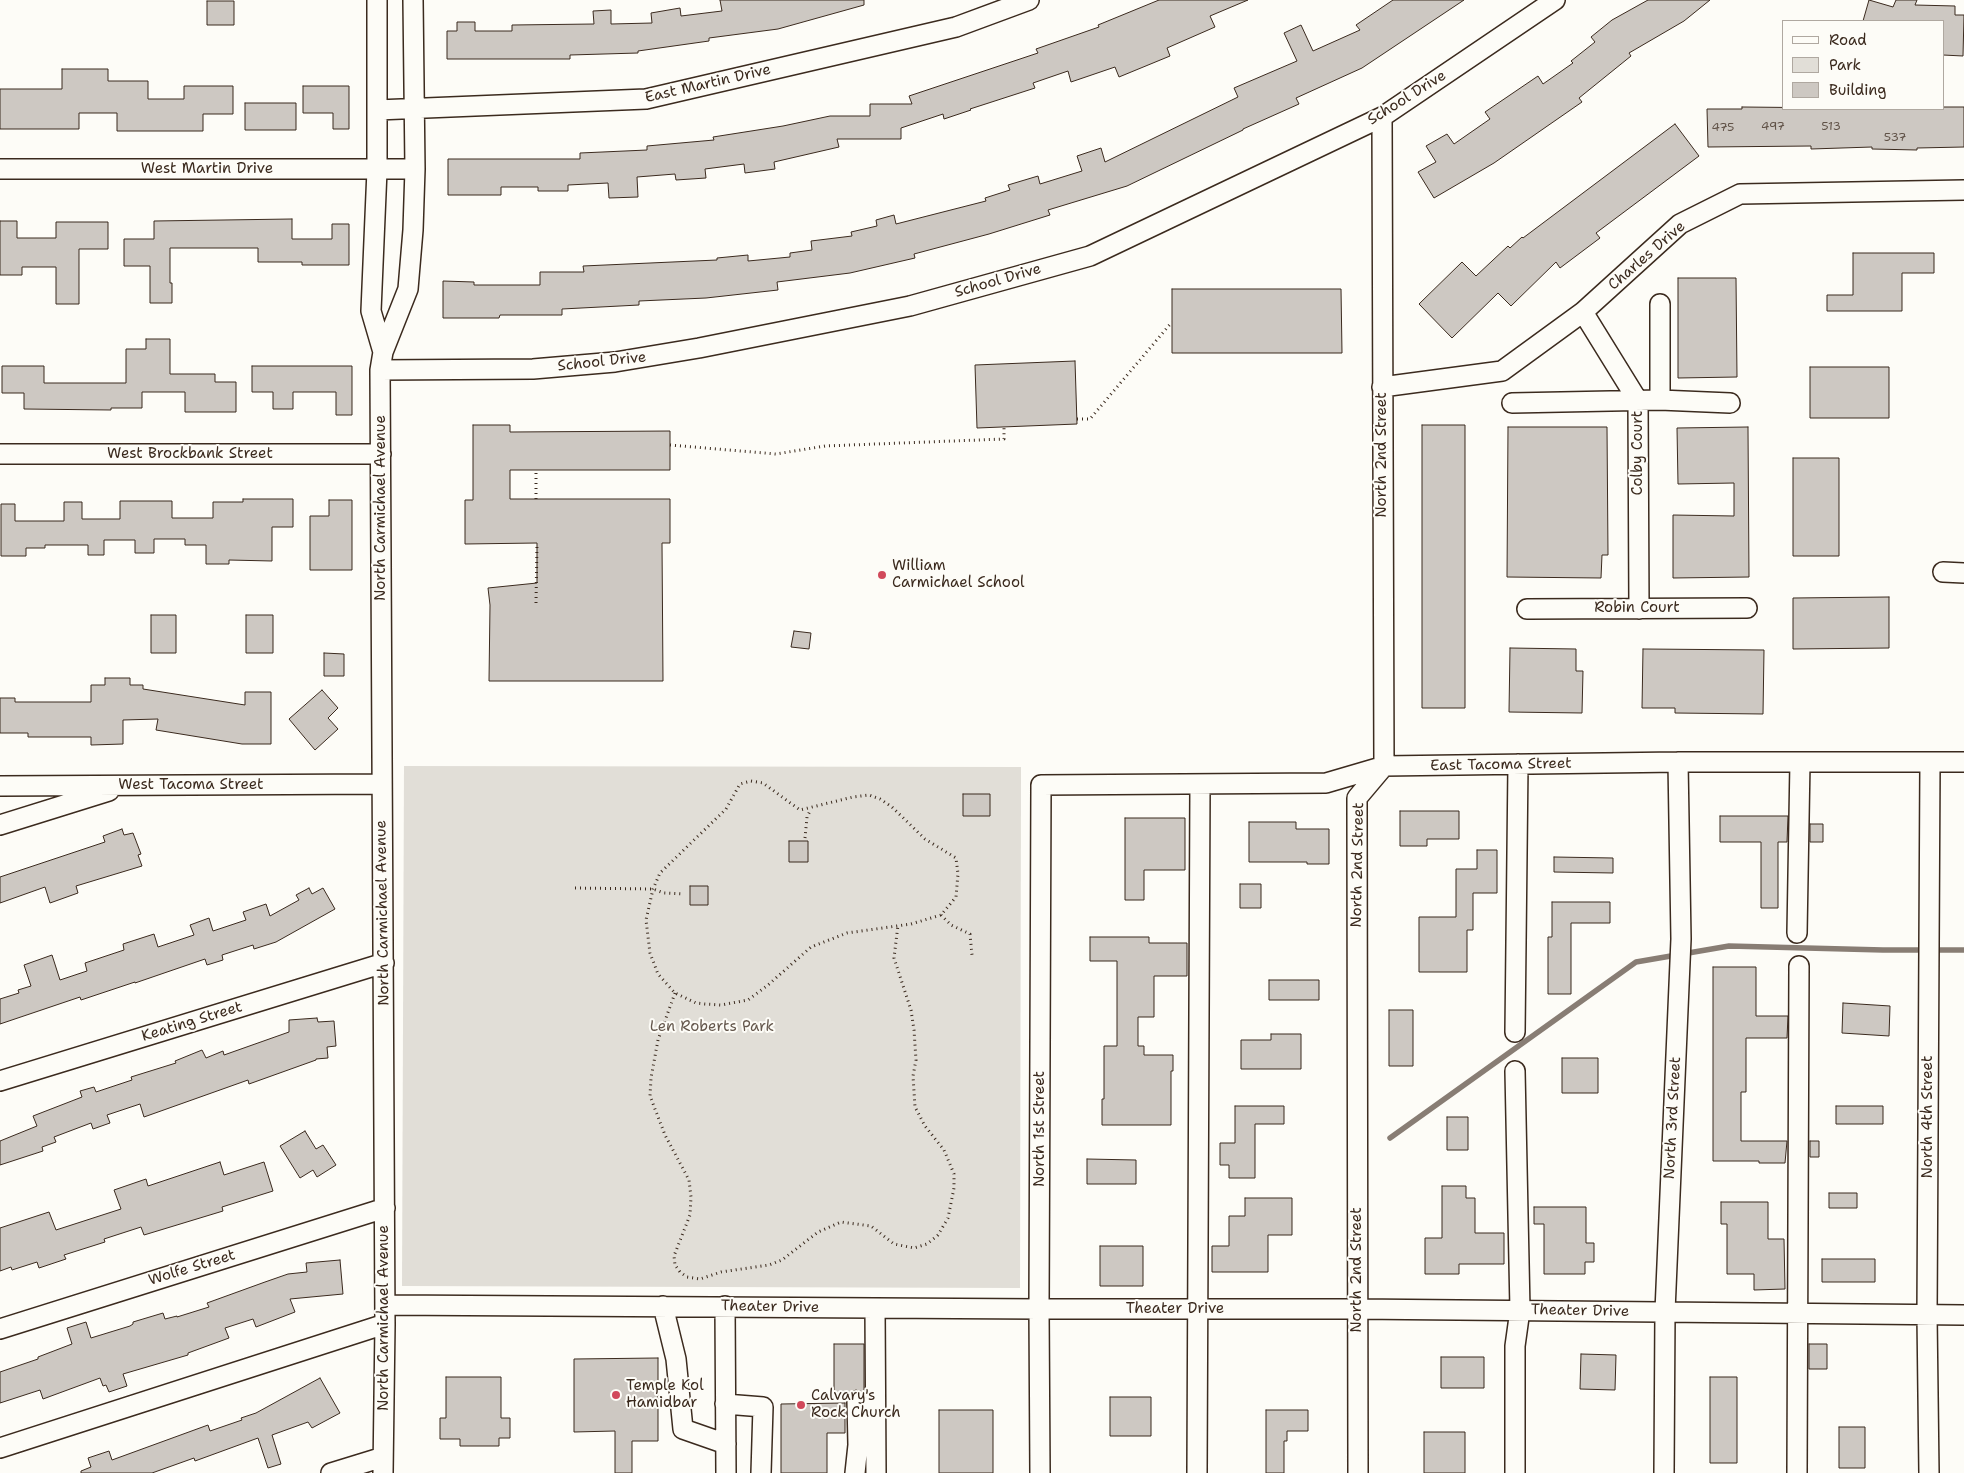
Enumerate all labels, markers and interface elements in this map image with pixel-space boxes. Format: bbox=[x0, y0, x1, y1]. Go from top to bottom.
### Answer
legend bbox=[1782, 20, 1944, 110]
text: Road bbox=[1829, 30, 1867, 50]
text: Park bbox=[1829, 55, 1861, 75]
street label: East Martin Drive bbox=[643, 61, 773, 107]
street label: School Drive bbox=[1364, 67, 1450, 129]
text: Building bbox=[1829, 80, 1886, 100]
house number: 497 bbox=[1761, 120, 1785, 134]
house number: 513 bbox=[1821, 120, 1841, 134]
house number: 475 bbox=[1712, 121, 1734, 135]
house number: 537 bbox=[1884, 131, 1906, 145]
street label: West Martin Drive bbox=[141, 160, 273, 178]
street label: Charles Drive bbox=[1605, 218, 1689, 294]
street label: School Drive bbox=[953, 260, 1043, 302]
street label: School Drive bbox=[557, 348, 647, 376]
street label: North 2nd Street bbox=[1373, 392, 1391, 518]
street label: Colby Court bbox=[1629, 411, 1647, 495]
street label: North Carmichael Avenue bbox=[372, 415, 390, 601]
street label: West Brockbank Street bbox=[107, 445, 273, 463]
place label: William Carmichael School bbox=[892, 557, 1025, 592]
marker: William Carmichael School bbox=[876, 569, 888, 581]
street label: Robin Court bbox=[1594, 599, 1680, 617]
street label: East Tacoma Street bbox=[1430, 755, 1572, 775]
street label: West Tacoma Street bbox=[118, 776, 264, 794]
street label: North 2nd Street bbox=[1348, 802, 1368, 928]
street label: North Carmichael Avenue bbox=[372, 820, 394, 1006]
street label: Keating Street bbox=[139, 998, 245, 1046]
park label: Len Roberts Park bbox=[650, 1018, 774, 1036]
street label: North 3rd Street bbox=[1661, 1056, 1685, 1180]
street label: North 4th Street bbox=[1919, 1056, 1937, 1178]
street label: North 1st Street bbox=[1031, 1071, 1049, 1187]
street label: North 2nd Street bbox=[1348, 1207, 1366, 1333]
street label: North Carmichael Avenue bbox=[375, 1225, 393, 1411]
street label: Wolfe Street bbox=[146, 1246, 238, 1290]
street label: Theater Drive bbox=[721, 1297, 819, 1317]
street label: Theater Drive bbox=[1126, 1300, 1224, 1318]
street label: Theater Drive bbox=[1531, 1301, 1629, 1321]
place label: Temple Kol Hamidbar bbox=[626, 1377, 704, 1412]
place label: Calvary's Rock Church bbox=[811, 1387, 901, 1422]
marker: Temple Kol Hamidbar bbox=[610, 1389, 622, 1401]
marker: Calvary's Rock Church bbox=[795, 1399, 807, 1411]

